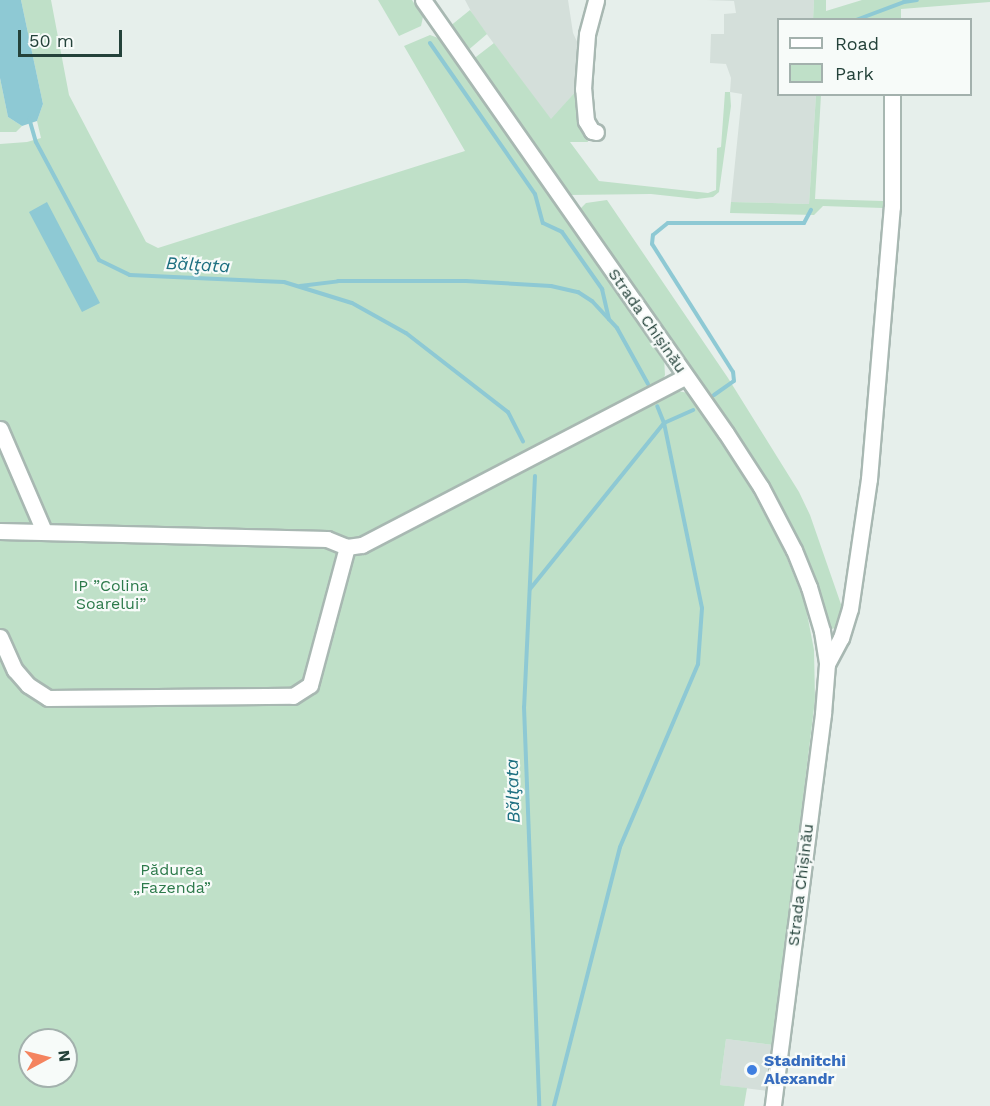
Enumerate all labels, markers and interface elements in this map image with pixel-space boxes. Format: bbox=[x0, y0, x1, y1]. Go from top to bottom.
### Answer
scale bar bbox=[21, 18, 124, 56]
legend bbox=[777, 18, 972, 96]
text: 50 m bbox=[29, 30, 74, 51]
text: Road bbox=[835, 33, 879, 54]
text: Park bbox=[835, 63, 874, 84]
water label: Bălţata bbox=[165, 253, 231, 277]
street label: Strada Chișinău bbox=[604, 265, 690, 377]
park label: IP ”Colina Soarelui” bbox=[73, 576, 149, 614]
water label: Bălţata bbox=[501, 758, 525, 824]
street label: Strada Chișinău bbox=[784, 823, 818, 947]
park label: Pădurea „Fazenda” bbox=[133, 860, 211, 898]
north arrow bbox=[18, 1028, 78, 1088]
text: N bbox=[54, 1049, 75, 1063]
place label: Stadnitchi Alexandr bbox=[764, 1051, 846, 1089]
marker: Stadnitchi Alexandr bbox=[745, 1063, 759, 1077]

